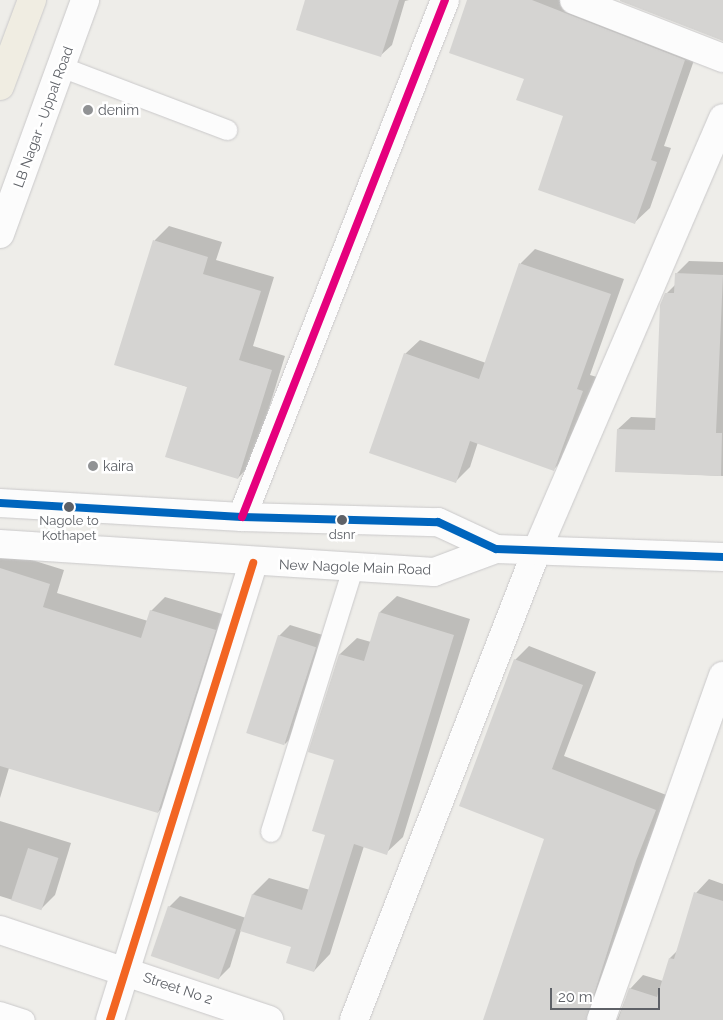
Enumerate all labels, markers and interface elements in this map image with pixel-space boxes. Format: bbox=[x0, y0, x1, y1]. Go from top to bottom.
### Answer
street label: LB Nagar - Uppal Road bbox=[9, 44, 77, 190]
place label: denim bbox=[98, 102, 139, 118]
marker: denim bbox=[82, 104, 94, 116]
place label: kaira bbox=[103, 458, 134, 474]
marker: kaira bbox=[87, 460, 99, 472]
marker: Nagole to Kothapet bbox=[64, 502, 74, 512]
place label: Nagole to Kothapet bbox=[39, 514, 99, 545]
marker: dsnr bbox=[337, 515, 347, 525]
place label: dsnr bbox=[329, 527, 355, 543]
street label: New Nagole Main Road bbox=[278, 556, 432, 578]
street label: Street No 2 bbox=[141, 968, 215, 1008]
scale bar bbox=[553, 978, 663, 1010]
text: 20 m bbox=[558, 988, 593, 1006]

